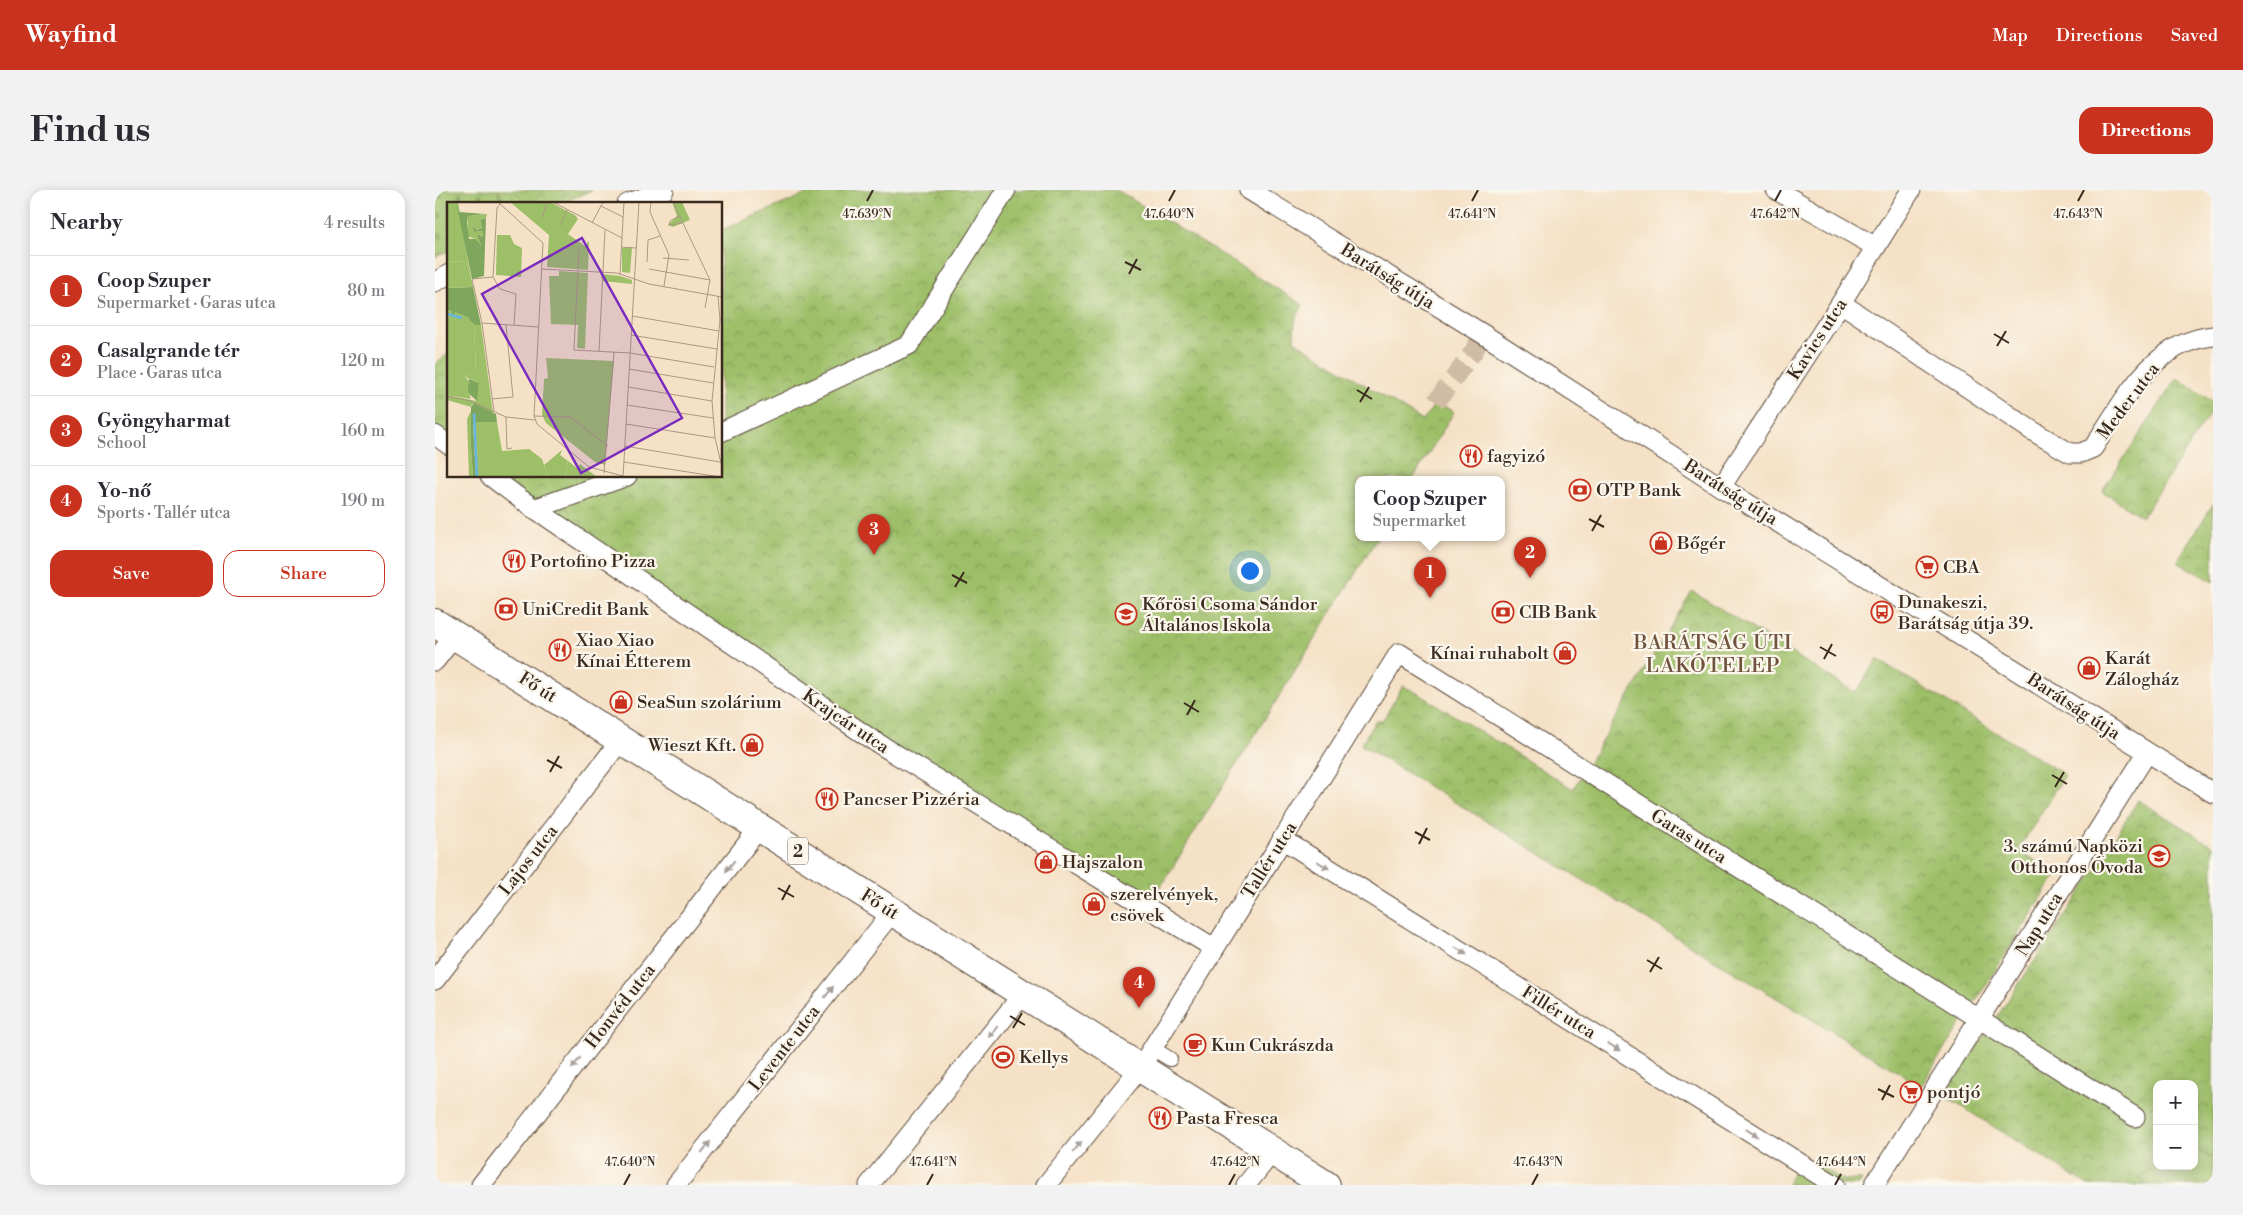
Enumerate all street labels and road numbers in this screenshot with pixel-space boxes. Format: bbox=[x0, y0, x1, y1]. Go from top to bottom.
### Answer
street label: Barátság útja bbox=[1336, 238, 1440, 315]
street label: Kavics utca bbox=[1782, 293, 1853, 385]
street label: Meder utca bbox=[2092, 358, 2165, 444]
street label: Barátság útja bbox=[1679, 454, 1783, 531]
street label: Fő út bbox=[514, 667, 562, 708]
street label: Barátság útja bbox=[2022, 667, 2125, 746]
street label: Krajcár utca bbox=[798, 684, 894, 759]
street label: Garas utca bbox=[1646, 804, 1732, 869]
street label: Tallér utca bbox=[1237, 817, 1303, 903]
street label: Lajos utca bbox=[494, 820, 564, 900]
road number: 2 bbox=[788, 838, 808, 864]
street label: Fő út bbox=[856, 884, 904, 925]
street label: Nap utca bbox=[2011, 887, 2068, 960]
street label: Honvéd utca bbox=[580, 959, 661, 1053]
street label: Fillér utca bbox=[1517, 981, 1601, 1045]
street label: Levente utca bbox=[744, 1000, 826, 1096]

